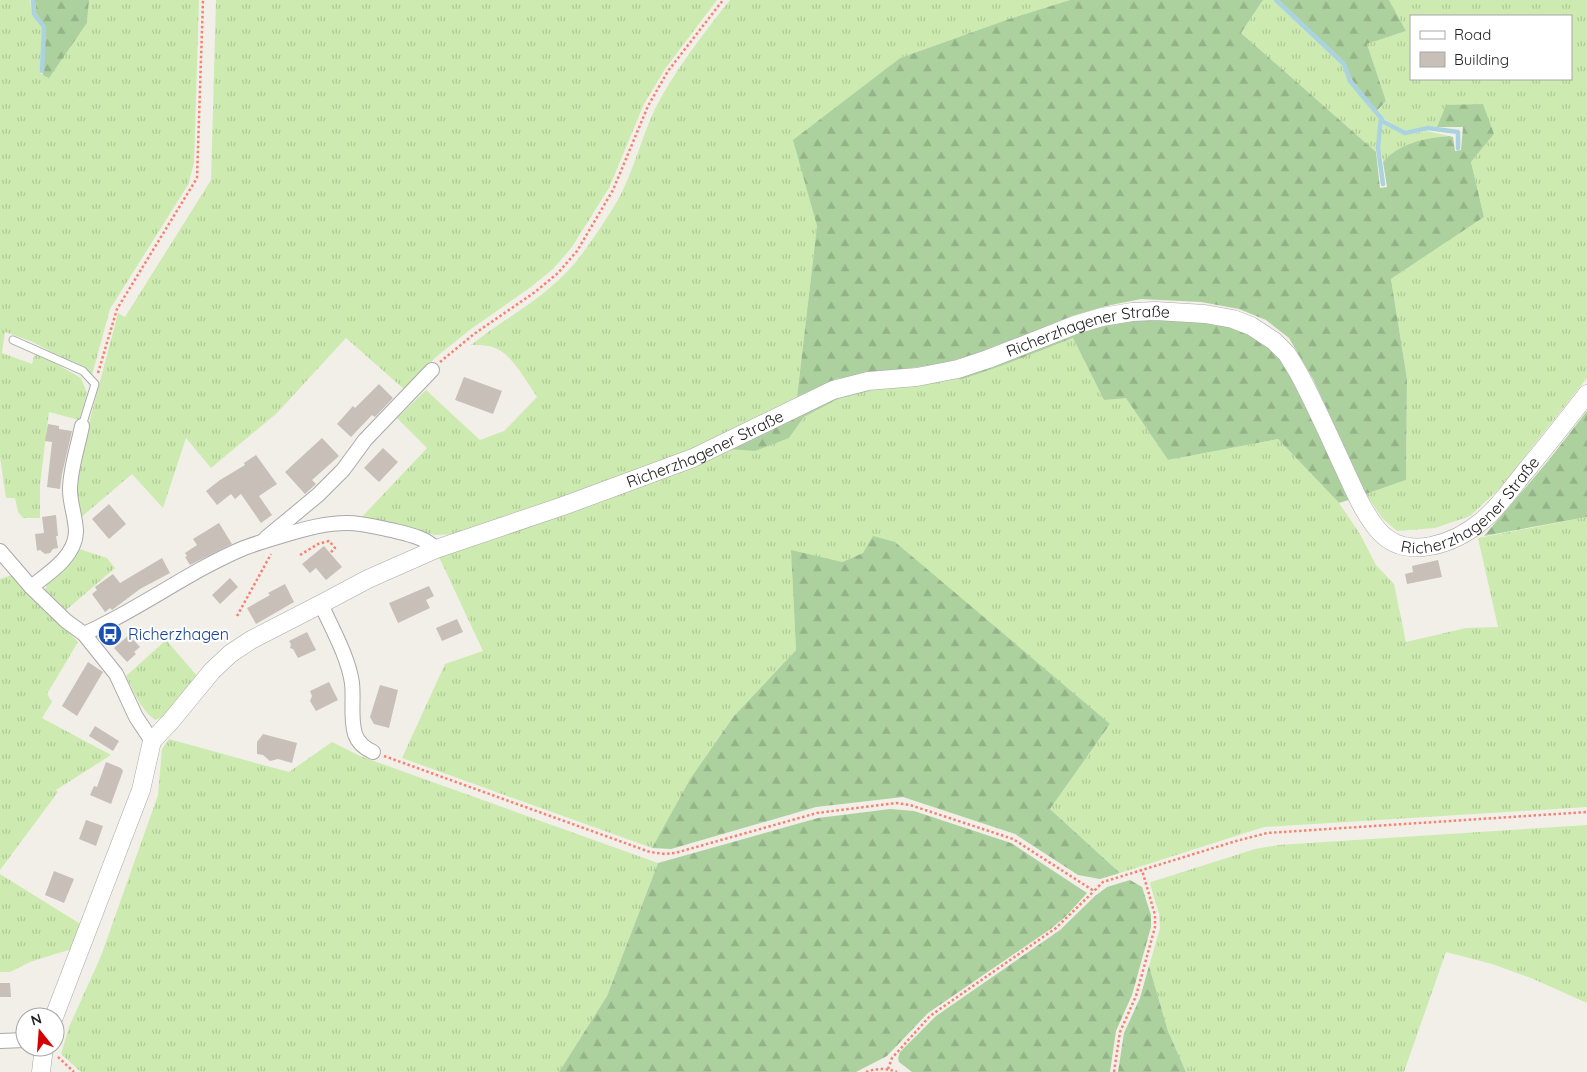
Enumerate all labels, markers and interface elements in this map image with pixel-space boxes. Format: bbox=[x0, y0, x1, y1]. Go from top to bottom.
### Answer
legend bbox=[1410, 15, 1572, 80]
text: Road bbox=[1454, 25, 1491, 44]
text: Building bbox=[1454, 50, 1509, 69]
street label: Richerzhagener Straße bbox=[1003, 301, 1171, 361]
street label: Richerzhagener Straße bbox=[624, 406, 787, 492]
street label: Richerzhagener Straße bbox=[1399, 452, 1543, 558]
bus stop icon: Richerzhagen bbox=[97, 621, 123, 647]
place label: Richerzhagen bbox=[128, 624, 229, 644]
north arrow bbox=[15, 1007, 65, 1057]
text: N bbox=[29, 1009, 44, 1030]

